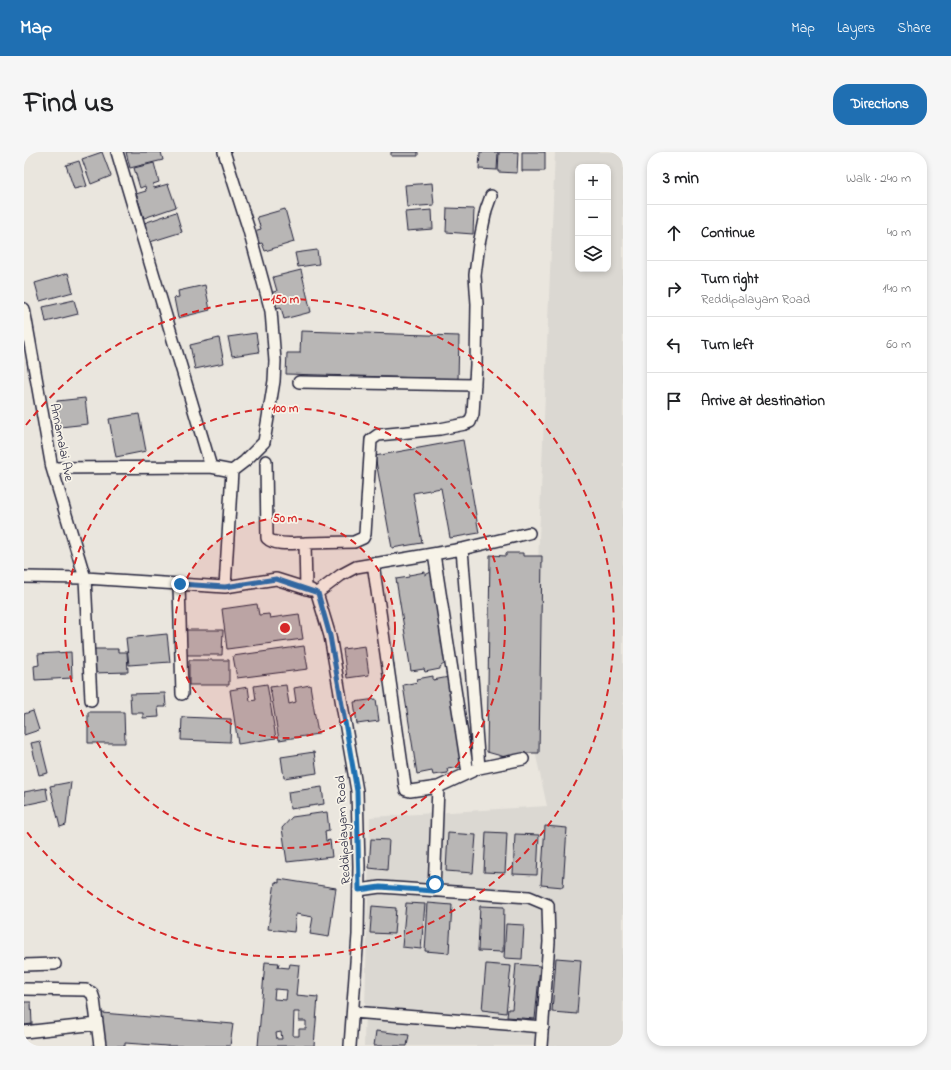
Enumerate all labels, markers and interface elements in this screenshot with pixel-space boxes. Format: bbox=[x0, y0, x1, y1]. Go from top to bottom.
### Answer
text: Map bbox=[20, 15, 52, 42]
text: Map bbox=[791, 18, 815, 39]
text: Layers bbox=[837, 18, 875, 39]
text: Share bbox=[897, 18, 931, 39]
text: Find us bbox=[24, 84, 114, 125]
button: Directions bbox=[833, 84, 927, 125]
map controls bbox=[575, 164, 611, 272]
button: + bbox=[575, 164, 611, 200]
text: 3 min bbox=[663, 166, 699, 191]
text: Walk · 240 m bbox=[846, 169, 911, 188]
button: − bbox=[575, 200, 611, 236]
icon: ahead bbox=[663, 222, 685, 244]
text: Continue bbox=[701, 222, 755, 244]
text: 40 m bbox=[887, 223, 911, 242]
button: layers bbox=[575, 236, 611, 272]
text: Turn right bbox=[701, 268, 759, 290]
icon: right bbox=[663, 278, 685, 300]
text: 140 m bbox=[883, 279, 911, 298]
text: Reddipalayam Road bbox=[701, 290, 810, 309]
text: 150 m bbox=[271, 291, 300, 309]
icon: left bbox=[663, 334, 685, 356]
text: Turn left bbox=[701, 334, 754, 356]
text: 60 m bbox=[886, 335, 911, 354]
icon: arrive bbox=[663, 390, 685, 412]
text: Arrive at destination bbox=[701, 390, 825, 412]
text: 100 m bbox=[272, 400, 299, 418]
street label: Annamalai Ave bbox=[45, 402, 78, 483]
text: 50 m bbox=[273, 510, 298, 528]
route end bbox=[171, 575, 189, 593]
centre of rings bbox=[278, 621, 292, 635]
street label: Reddipalayam Road bbox=[331, 774, 357, 885]
route start bbox=[426, 875, 444, 893]

